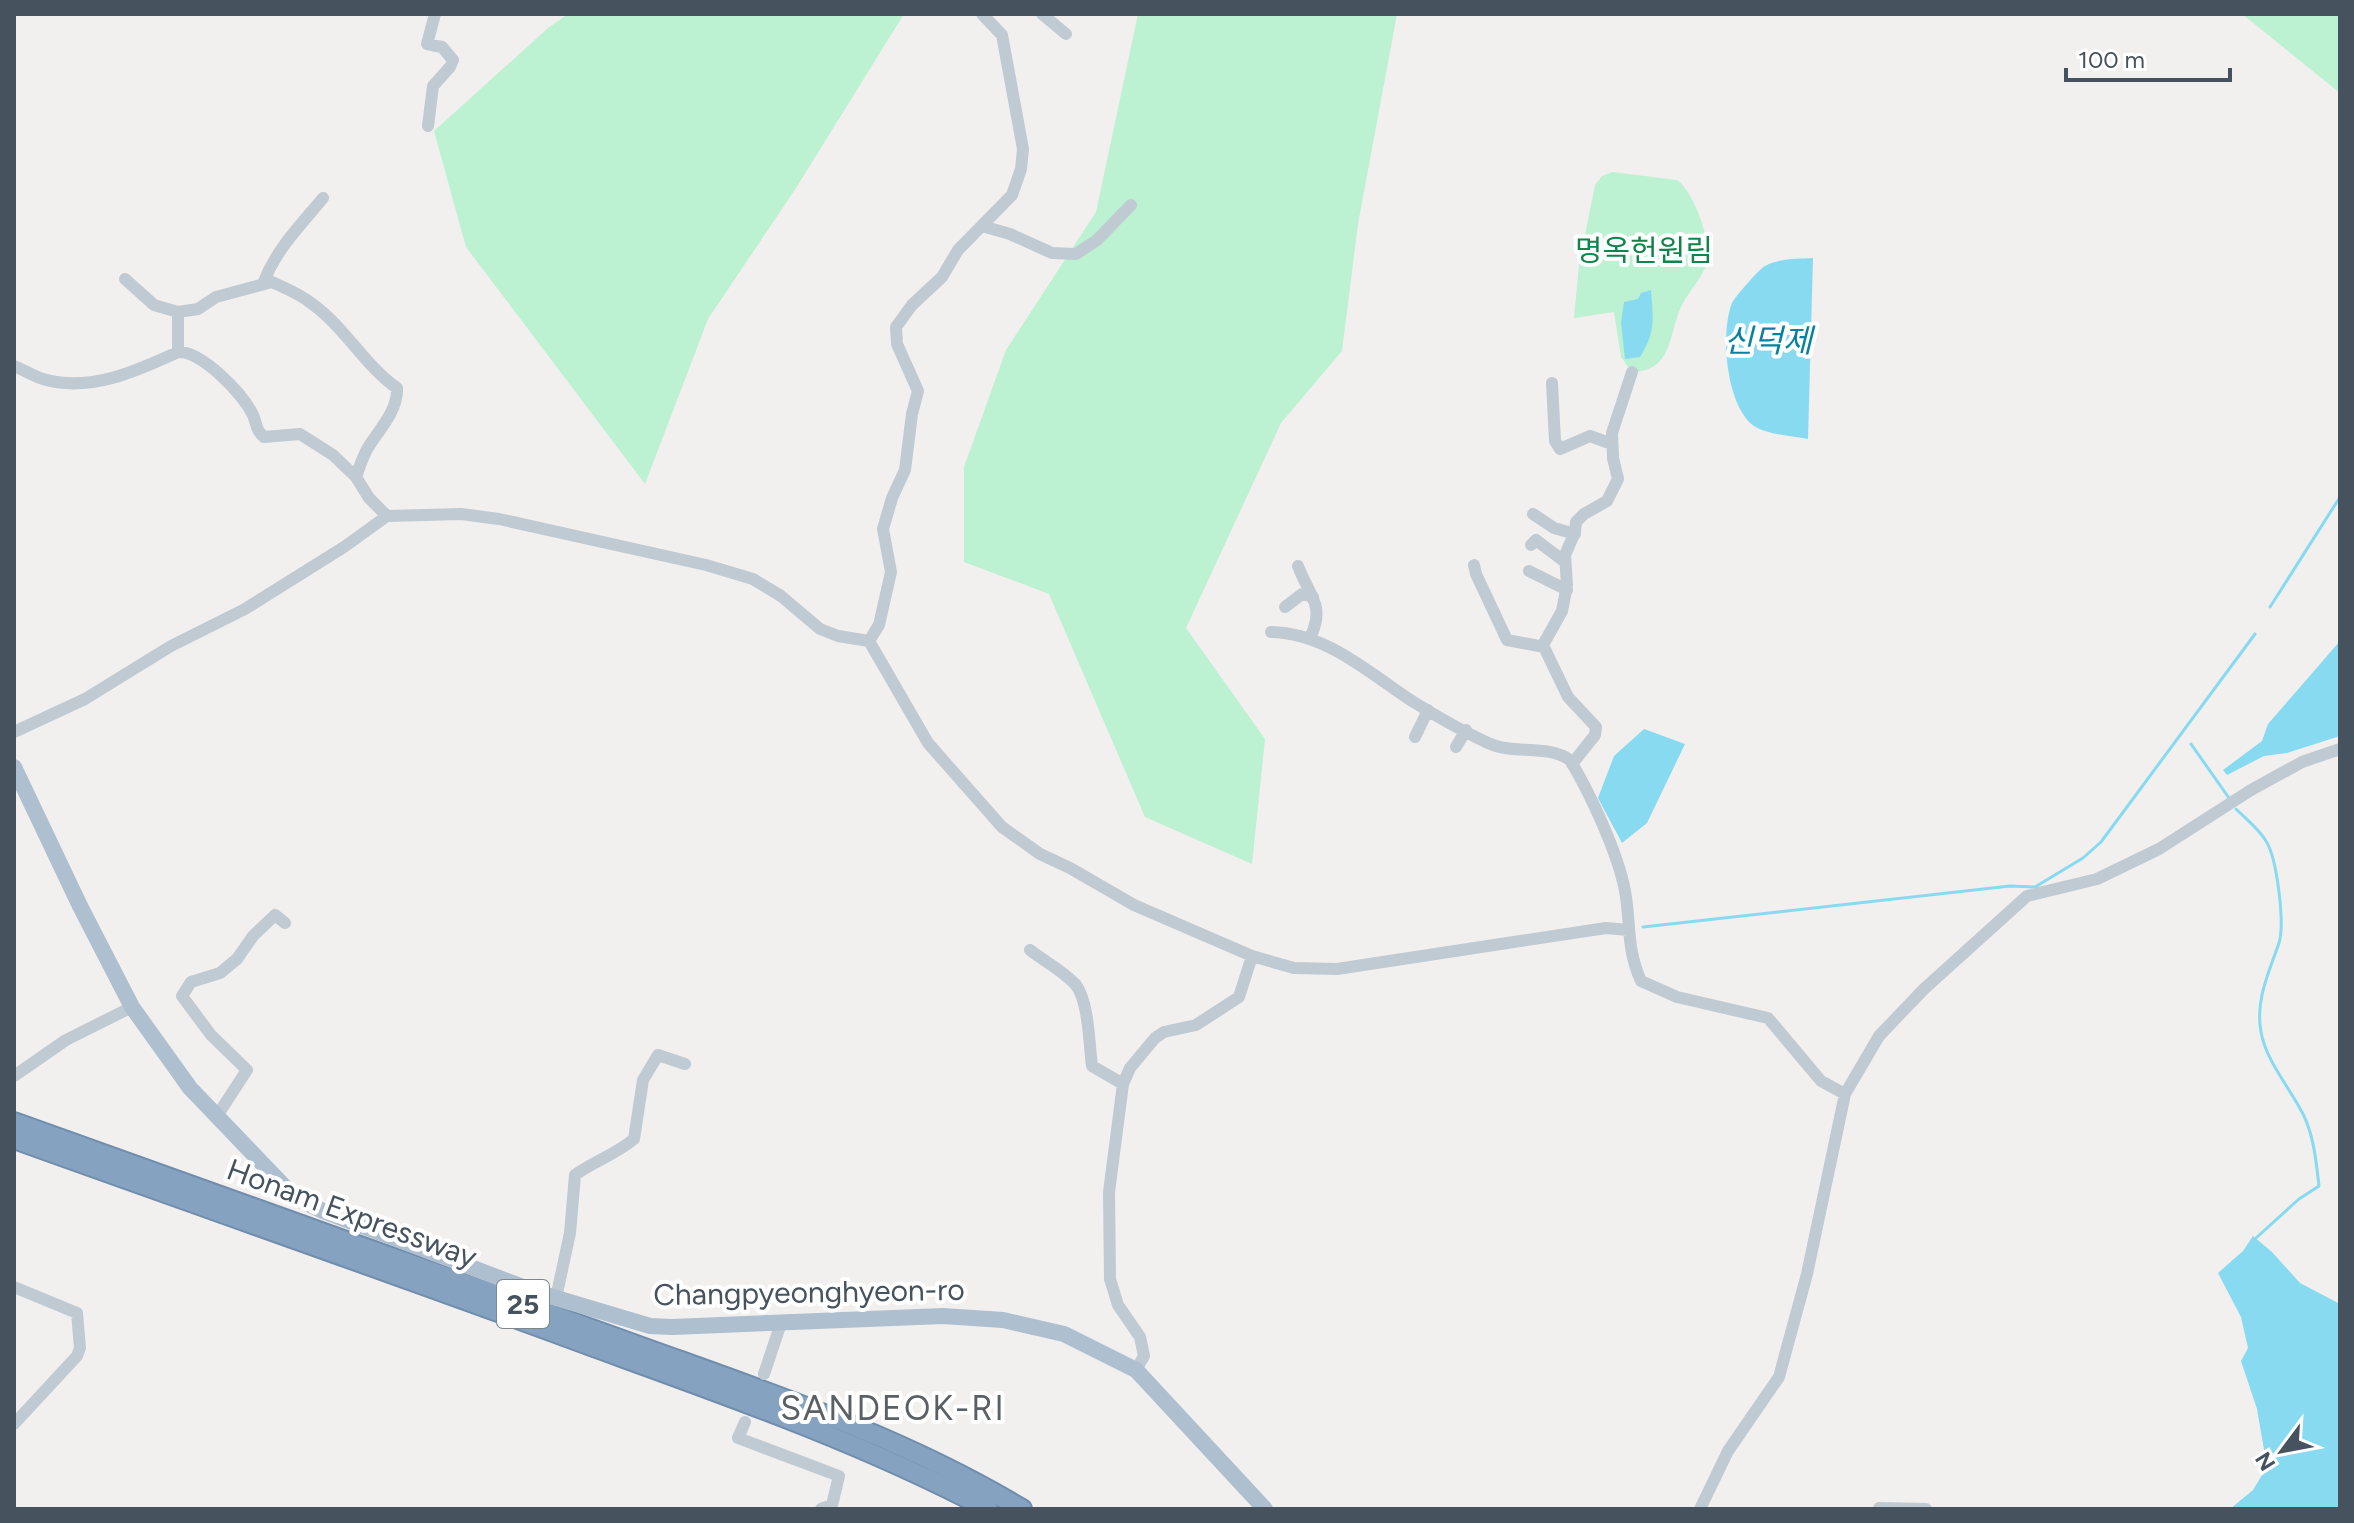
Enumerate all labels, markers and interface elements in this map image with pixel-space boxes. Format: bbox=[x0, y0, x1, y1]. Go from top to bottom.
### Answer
scale bar bbox=[2066, 32, 2230, 82]
text: 100 m bbox=[2078, 45, 2145, 74]
park label: 명옥헌원림 bbox=[1575, 232, 1713, 269]
water label: 신덕제 bbox=[1724, 322, 1816, 360]
street label: Honam Expressway bbox=[222, 1151, 482, 1275]
street label: Changpyeonghyeon-ro bbox=[653, 1271, 965, 1313]
road number: 25 bbox=[497, 1280, 549, 1328]
district label: SANDEOK-RI bbox=[780, 1388, 1006, 1429]
north arrow bbox=[2242, 1411, 2322, 1491]
text: N bbox=[2250, 1447, 2281, 1476]

